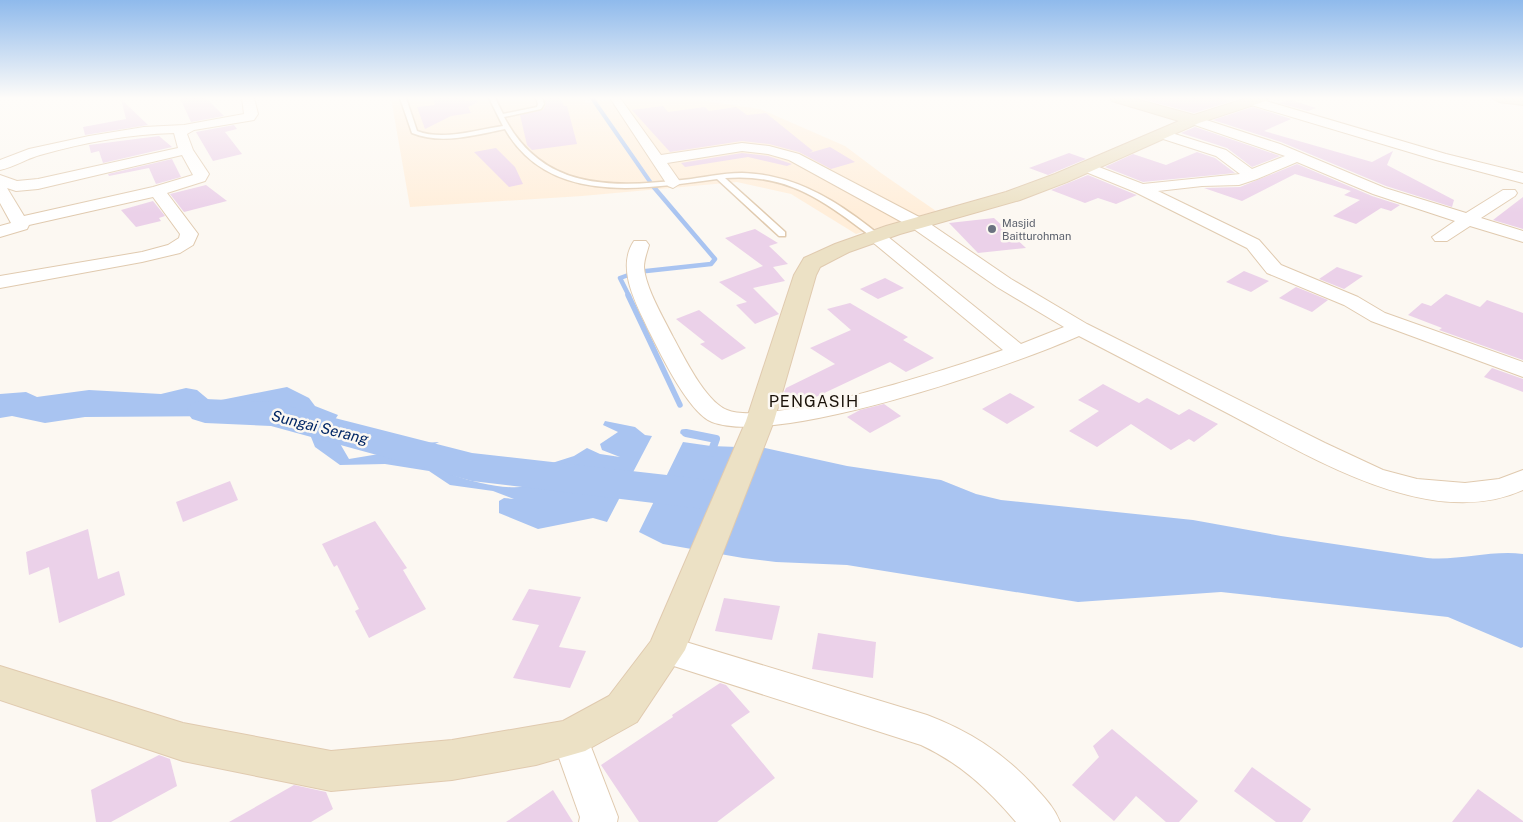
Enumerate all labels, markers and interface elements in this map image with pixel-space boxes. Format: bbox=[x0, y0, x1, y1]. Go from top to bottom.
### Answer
place label: Masjid Baitturohman bbox=[1002, 217, 1071, 242]
marker: Masjid Baitturohman bbox=[986, 223, 998, 235]
district label: PENGASIH bbox=[769, 392, 859, 411]
water label: Sungai Serang bbox=[270, 407, 370, 447]

